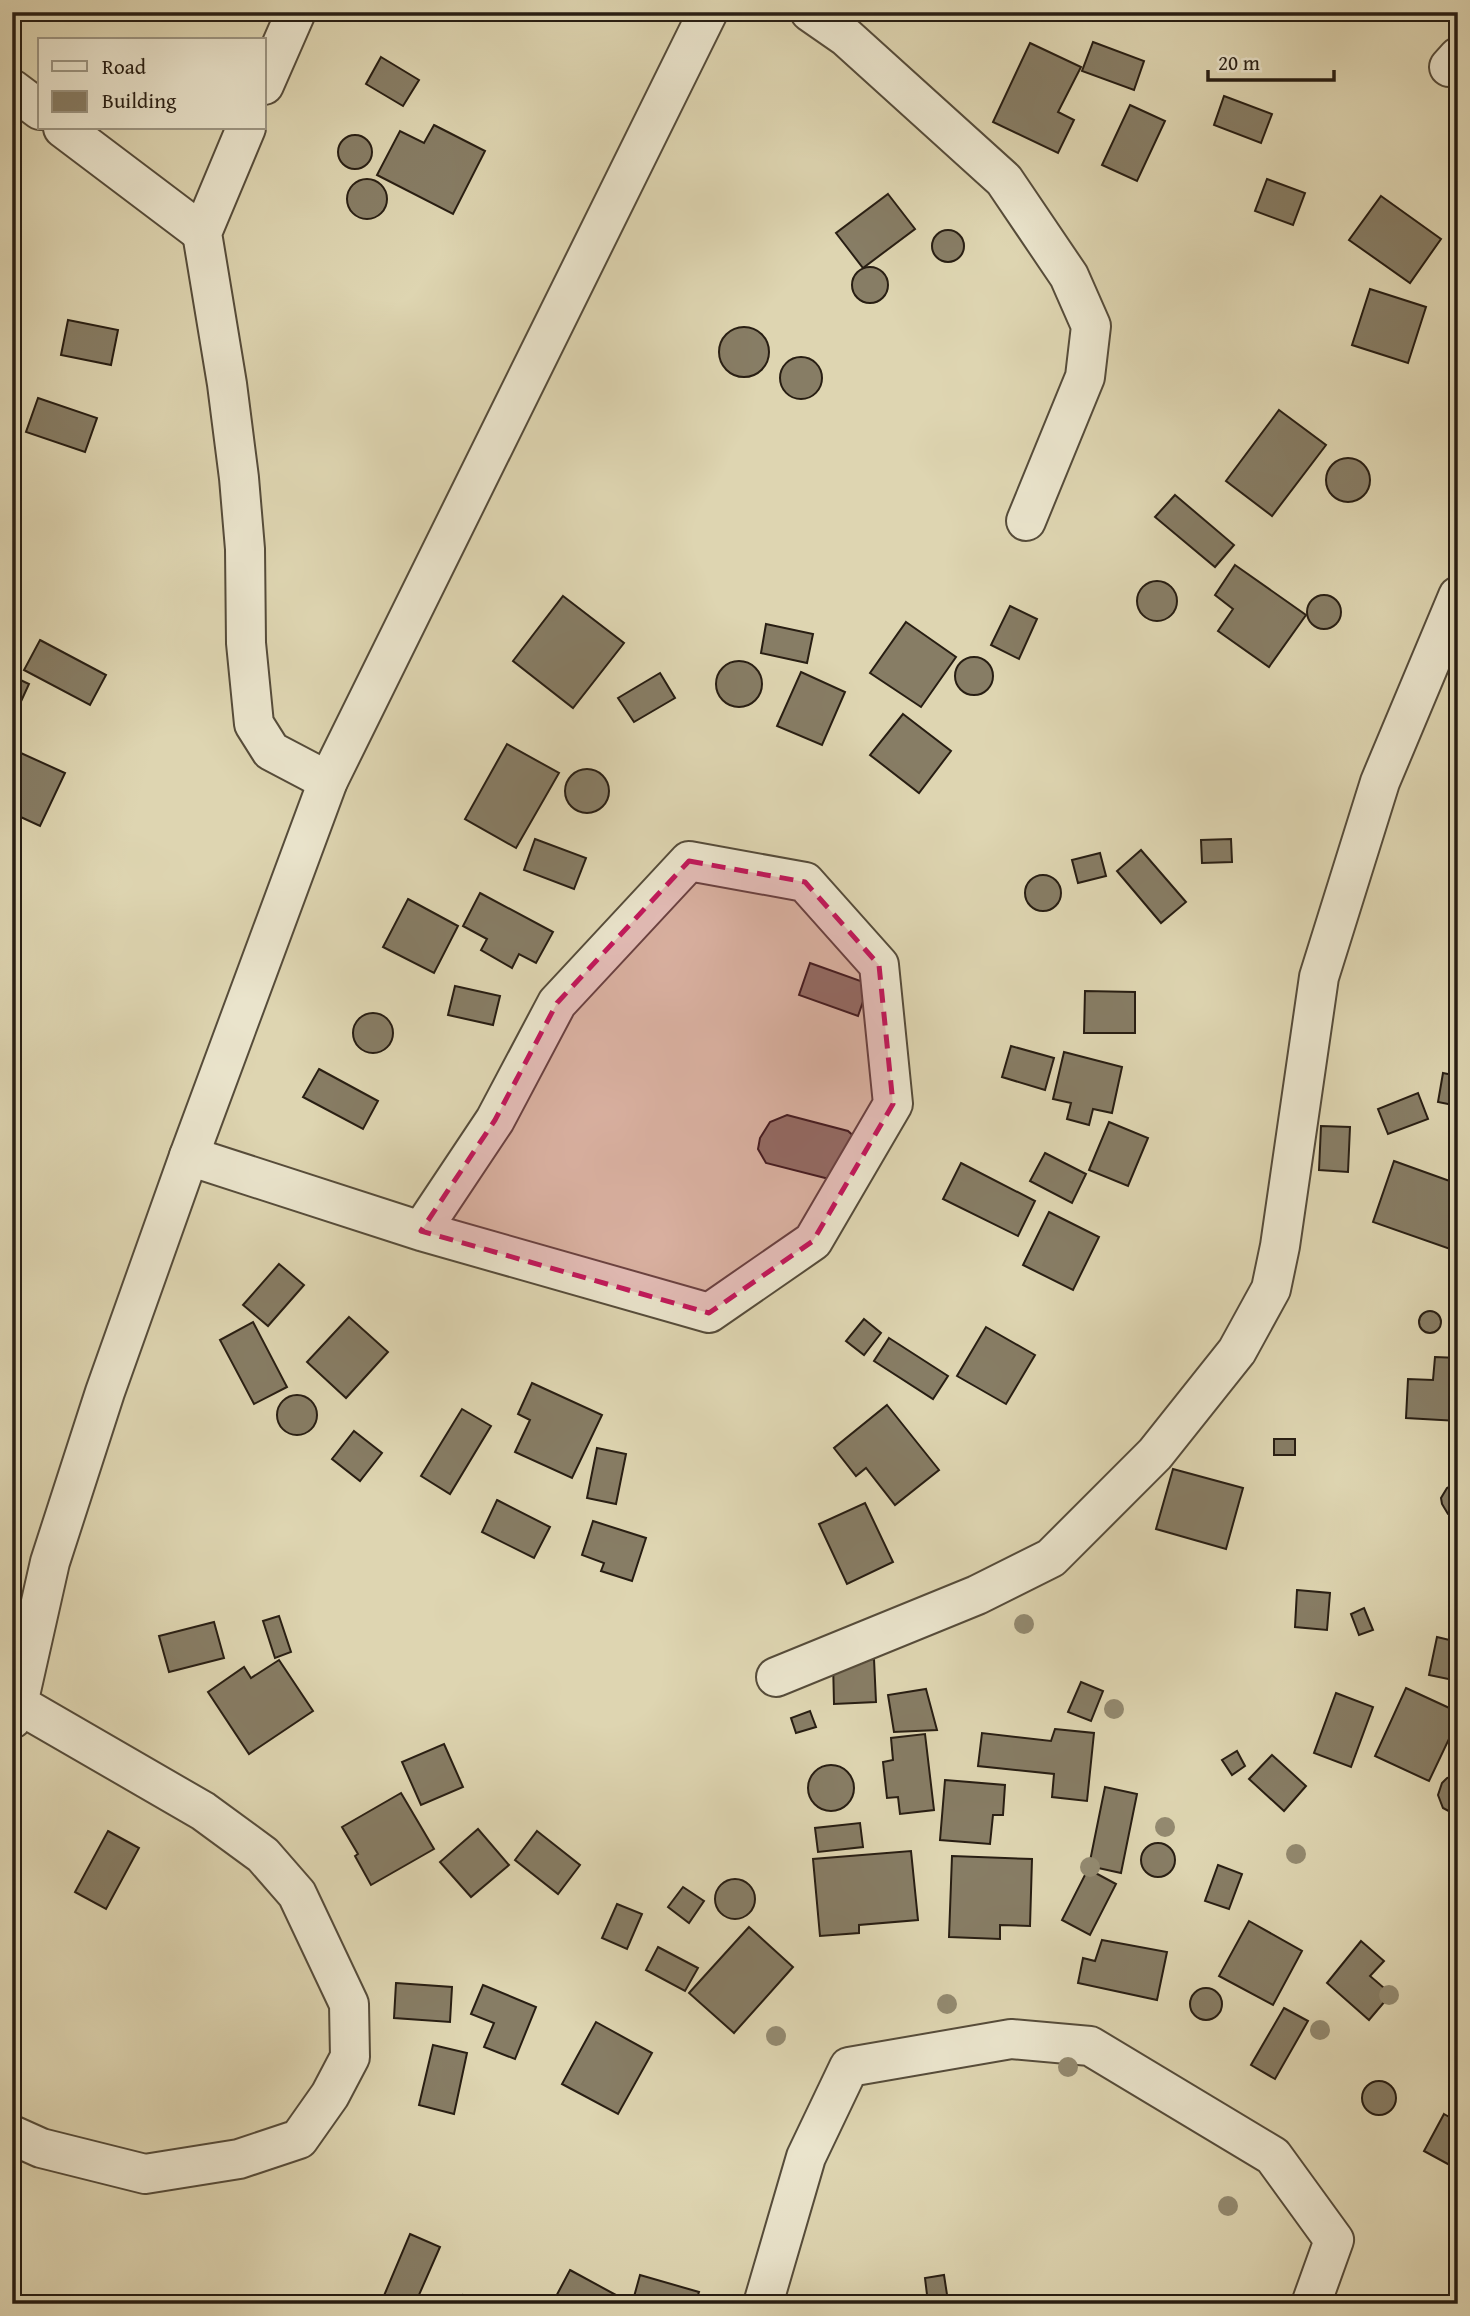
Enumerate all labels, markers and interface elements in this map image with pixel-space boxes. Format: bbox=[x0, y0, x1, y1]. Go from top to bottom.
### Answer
legend bbox=[38, 38, 266, 130]
scale bar bbox=[1208, 38, 1334, 82]
text: 20 m bbox=[1218, 47, 1260, 78]
text: Road bbox=[102, 51, 147, 82]
text: Building bbox=[102, 85, 177, 116]

